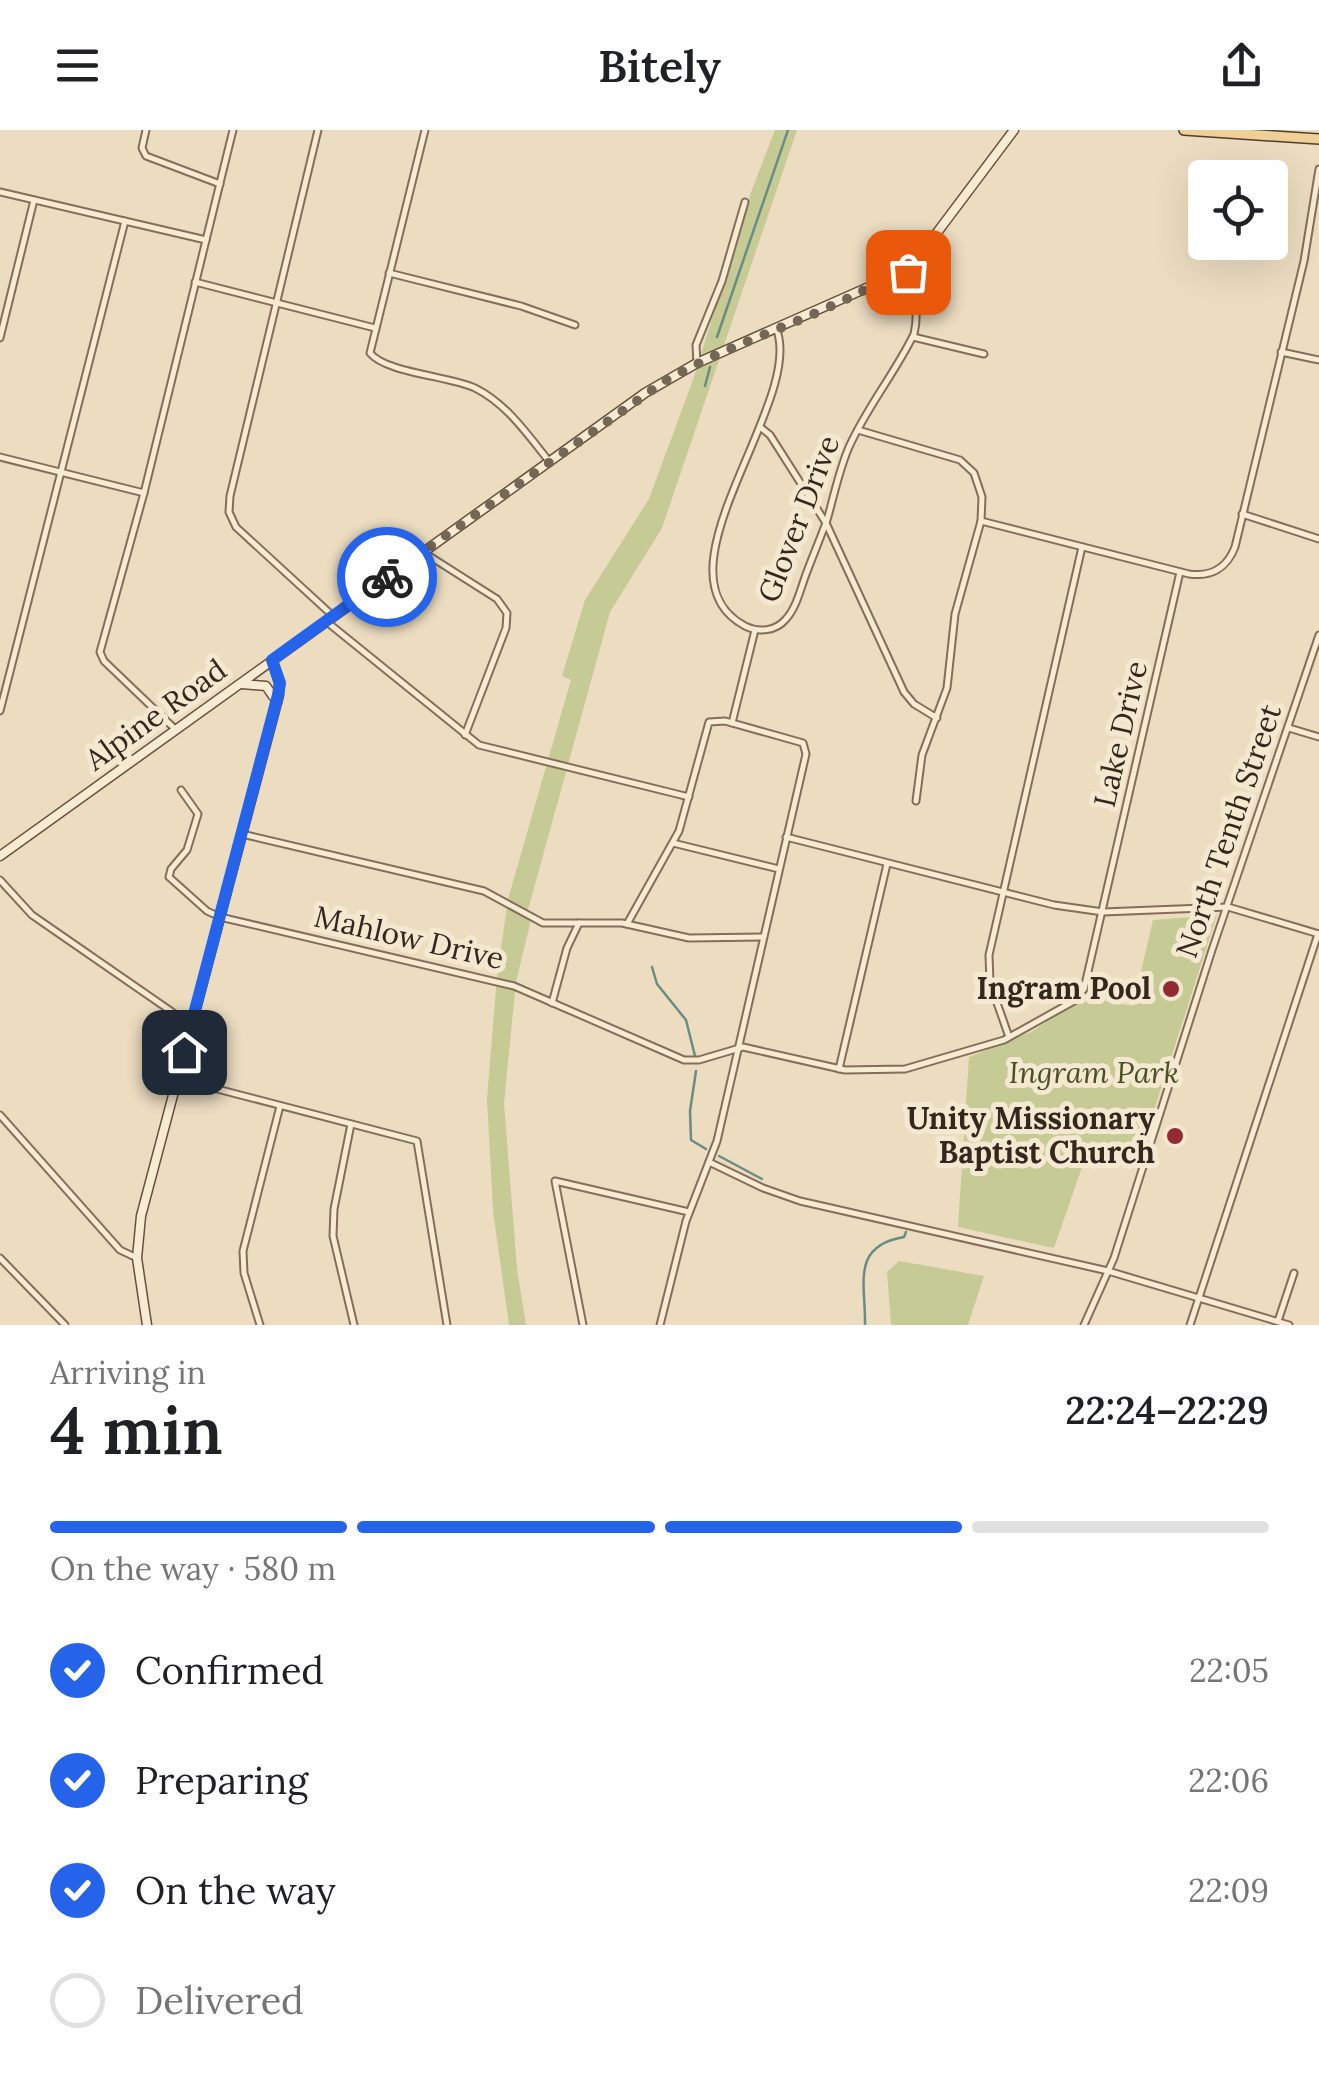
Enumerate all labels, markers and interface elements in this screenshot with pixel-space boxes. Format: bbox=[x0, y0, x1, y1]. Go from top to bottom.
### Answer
text: Bitely bbox=[598, 37, 721, 94]
icon: menu bbox=[50, 38, 105, 93]
icon: share bbox=[1214, 38, 1269, 93]
map controls bbox=[1188, 160, 1288, 260]
button: locate bbox=[1188, 160, 1288, 260]
pin bbox=[866, 230, 951, 315]
icon: bag bbox=[881, 245, 936, 300]
street label: Glover Drive bbox=[749, 430, 847, 607]
courier bbox=[337, 527, 437, 627]
icon: bike bbox=[360, 550, 415, 605]
street label: Alpine Road bbox=[77, 650, 233, 779]
street label: Lake Drive bbox=[1085, 657, 1155, 810]
street label: North Tenth Street bbox=[1167, 699, 1289, 962]
street label: Mahlow Drive bbox=[311, 897, 508, 977]
place label: Ingram Pool bbox=[977, 969, 1151, 1008]
marker: Ingram Pool bbox=[1160, 978, 1182, 1000]
pin bbox=[142, 1010, 227, 1095]
icon: home bbox=[157, 1025, 212, 1080]
park label: Ingram Park bbox=[1009, 1053, 1179, 1091]
place label: Unity Missionary Baptist Church bbox=[907, 1099, 1155, 1171]
marker: Unity Missionary Baptist Church bbox=[1164, 1125, 1186, 1147]
text: Arriving in bbox=[50, 1352, 206, 1393]
text: 22:24–22:29 bbox=[1065, 1386, 1269, 1434]
text: 4 min bbox=[50, 1389, 223, 1472]
text: On the way · 580 m bbox=[50, 1548, 336, 1589]
icon: check bbox=[50, 1643, 105, 1698]
text: Confirmed bbox=[135, 1646, 324, 1694]
text: 22:05 bbox=[1189, 1650, 1269, 1691]
icon: check bbox=[50, 1753, 105, 1808]
text: Preparing bbox=[135, 1756, 308, 1804]
text: 22:06 bbox=[1188, 1760, 1269, 1801]
icon: check bbox=[50, 1863, 105, 1918]
text: On the way bbox=[135, 1866, 336, 1914]
text: 22:09 bbox=[1188, 1870, 1269, 1911]
text: Delivered bbox=[135, 1976, 304, 2024]

